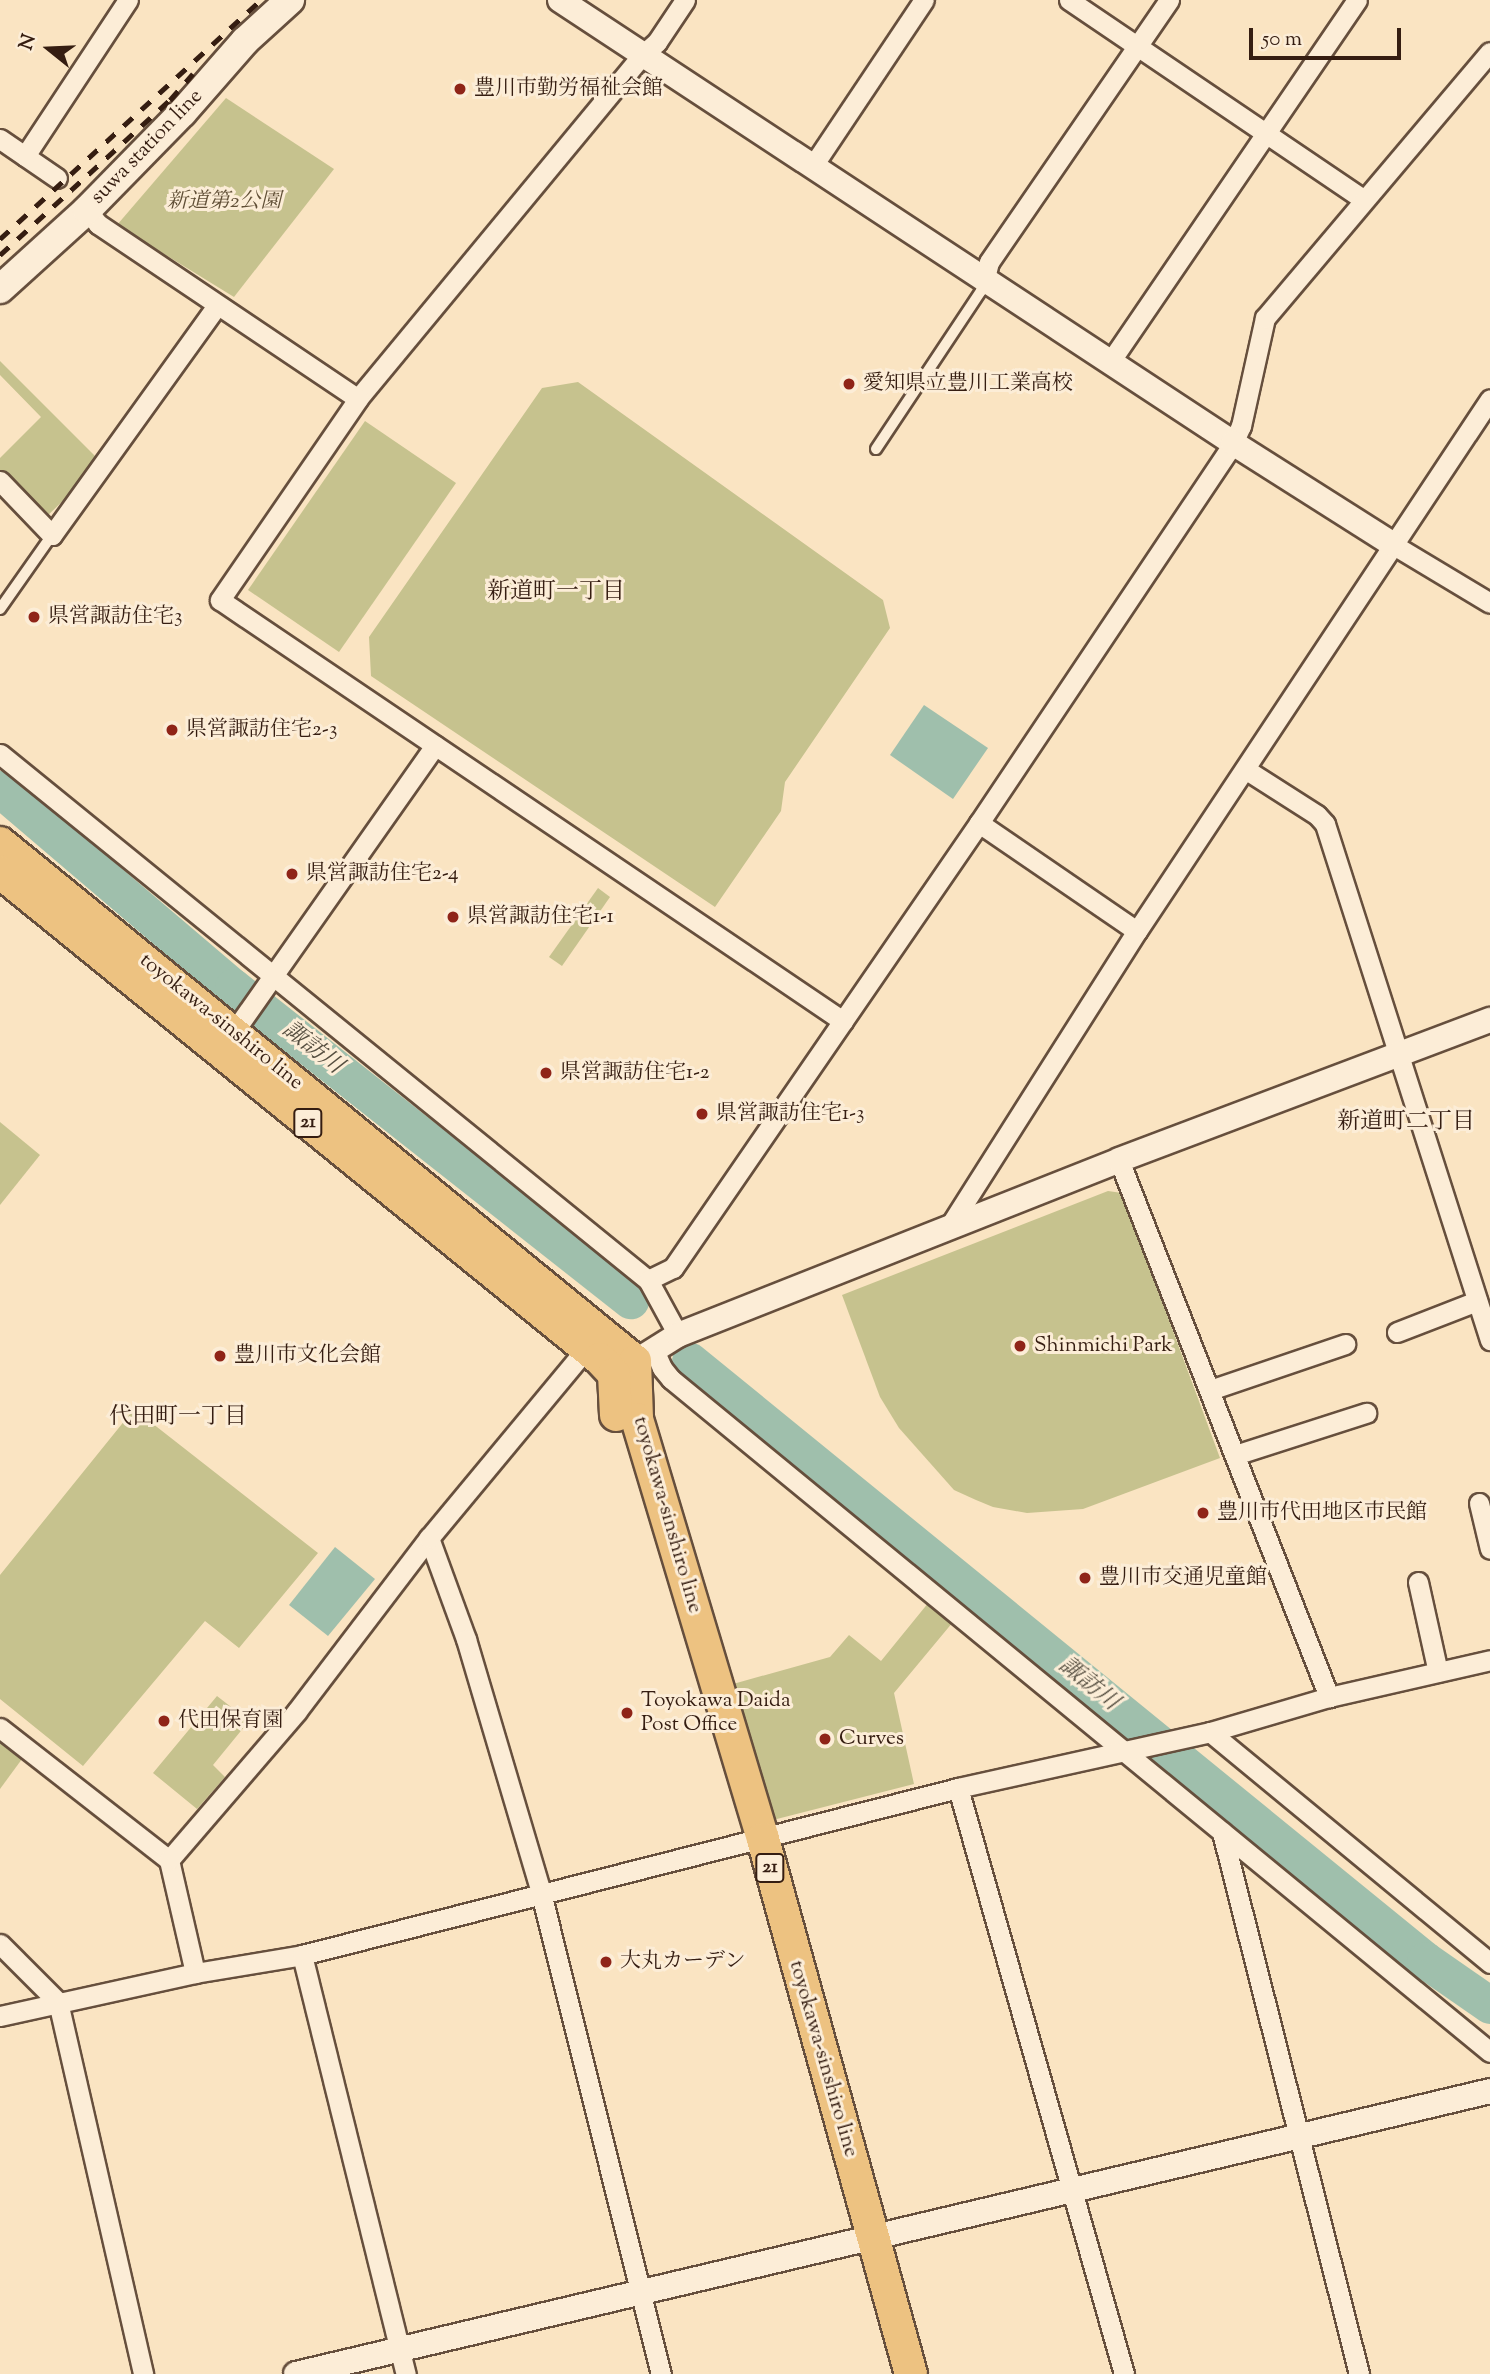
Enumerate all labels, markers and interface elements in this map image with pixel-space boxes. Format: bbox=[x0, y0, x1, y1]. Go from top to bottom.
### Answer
north arrow bbox=[14, 14, 84, 84]
scale bar bbox=[1252, 14, 1404, 58]
text: 50 m bbox=[1262, 25, 1302, 55]
text: N bbox=[13, 31, 44, 54]
place label: 豊川市勤労福祉会館 bbox=[474, 76, 663, 102]
marker: 豊川市勤労福祉会館 bbox=[452, 81, 468, 97]
street label: suwa station line bbox=[86, 84, 208, 210]
park label: 新道第2公園 bbox=[167, 189, 281, 215]
place label: 愛知県立豊川工業高校 bbox=[863, 371, 1073, 397]
marker: 愛知県立豊川工業高校 bbox=[841, 376, 857, 392]
district label: 新道町一丁目 bbox=[487, 579, 625, 607]
place label: 県営諏訪住宅3 bbox=[48, 604, 182, 630]
marker: 県営諏訪住宅3 bbox=[26, 609, 42, 625]
place label: 県営諏訪住宅2-3 bbox=[186, 717, 337, 743]
marker: 県営諏訪住宅2-3 bbox=[164, 722, 180, 738]
place label: 県営諏訪住宅2-4 bbox=[306, 861, 459, 887]
marker: 県営諏訪住宅2-4 bbox=[284, 866, 300, 882]
place label: 県営諏訪住宅1-1 bbox=[467, 904, 614, 930]
marker: 県営諏訪住宅1-1 bbox=[445, 909, 461, 925]
street label: toyokawa-sinshiro line bbox=[134, 948, 308, 1096]
water label: 諏訪川 bbox=[276, 1017, 348, 1081]
place label: 県営諏訪住宅1-2 bbox=[560, 1060, 710, 1086]
marker: 県営諏訪住宅1-2 bbox=[538, 1065, 554, 1081]
place label: 県営諏訪住宅1-3 bbox=[716, 1101, 865, 1127]
marker: 県営諏訪住宅1-3 bbox=[694, 1106, 710, 1122]
road number: 21 bbox=[292, 1107, 324, 1138]
district label: 新道町二丁目 bbox=[1337, 1109, 1475, 1137]
place label: Shinmichi Park bbox=[1034, 1333, 1173, 1359]
marker: Shinmichi Park bbox=[1012, 1338, 1028, 1354]
place label: 豊川市文化会館 bbox=[234, 1343, 381, 1369]
marker: 豊川市文化会館 bbox=[212, 1348, 228, 1364]
district label: 代田町一丁目 bbox=[109, 1404, 247, 1432]
street label: toyokawa-sinshiro line bbox=[627, 1414, 707, 1616]
place label: 豊川市代田地区市民館 bbox=[1217, 1500, 1427, 1526]
marker: 豊川市代田地区市民館 bbox=[1195, 1505, 1211, 1521]
place label: 豊川市交通児童館 bbox=[1099, 1565, 1267, 1591]
marker: 豊川市交通児童館 bbox=[1077, 1570, 1093, 1586]
water label: 諏訪川 bbox=[1053, 1653, 1123, 1717]
place label: Toyokawa Daida Post Office bbox=[641, 1688, 791, 1738]
marker: Toyokawa Daida Post Office bbox=[619, 1705, 635, 1721]
place label: 代田保育園 bbox=[178, 1708, 283, 1734]
marker: 代田保育園 bbox=[156, 1713, 172, 1729]
place label: Curves bbox=[839, 1726, 904, 1752]
marker: Curves bbox=[817, 1731, 833, 1747]
road number: 21 bbox=[754, 1852, 786, 1884]
place label: 大丸カーデン bbox=[620, 1949, 746, 1975]
marker: 大丸カーデン bbox=[598, 1954, 614, 1970]
street label: toyokawa-sinshiro line bbox=[783, 1958, 863, 2160]

